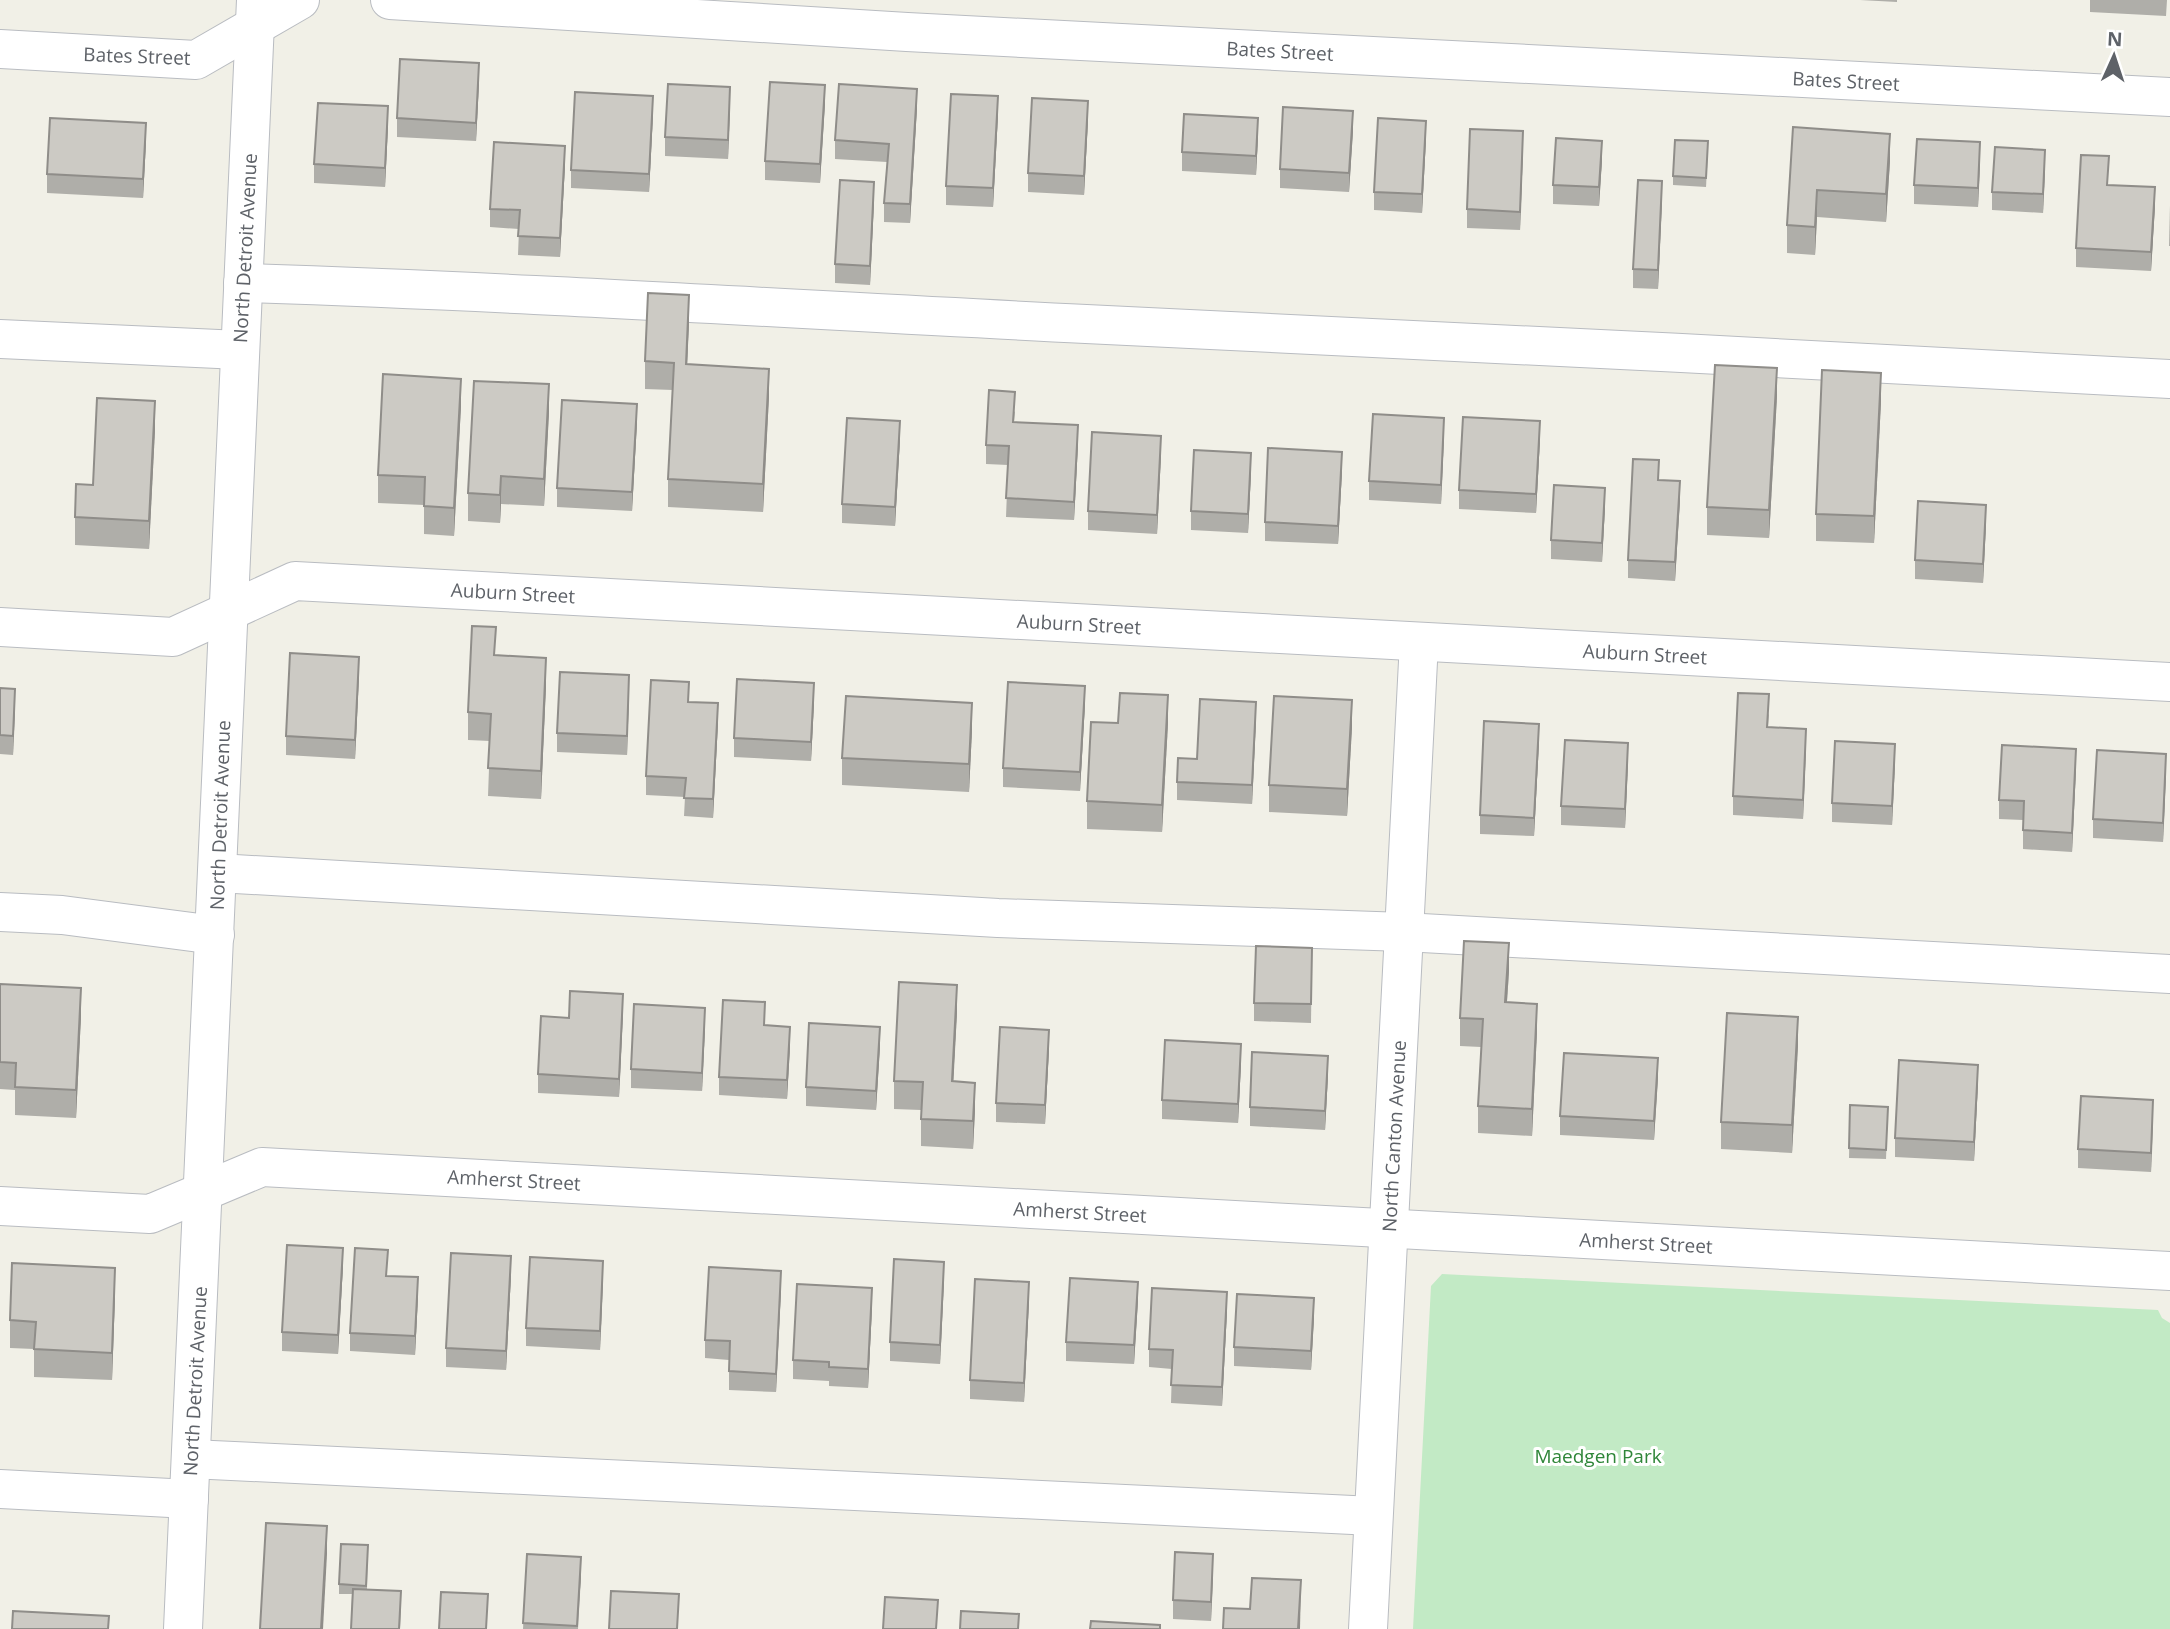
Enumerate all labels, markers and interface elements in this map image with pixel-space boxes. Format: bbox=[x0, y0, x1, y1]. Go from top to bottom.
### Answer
north arrow bbox=[2079, 21, 2149, 91]
text: N bbox=[2106, 26, 2123, 52]
street label: Bates Street bbox=[1226, 35, 1334, 67]
street label: Bates Street bbox=[83, 41, 191, 71]
street label: Bates Street bbox=[1792, 65, 1900, 97]
street label: North Detroit Avenue bbox=[227, 152, 263, 344]
street label: Auburn Street bbox=[450, 577, 576, 609]
street label: Auburn Street bbox=[1016, 608, 1142, 640]
street label: Auburn Street bbox=[1582, 638, 1708, 670]
street label: North Detroit Avenue bbox=[204, 720, 236, 910]
street label: North Canton Avenue bbox=[1376, 1039, 1412, 1233]
street label: Amherst Street bbox=[447, 1164, 582, 1196]
street label: Amherst Street bbox=[1013, 1196, 1148, 1228]
street label: Amherst Street bbox=[1579, 1227, 1714, 1259]
street label: North Detroit Avenue bbox=[177, 1285, 213, 1477]
park label: Maedgen Park bbox=[1534, 1443, 1662, 1469]

